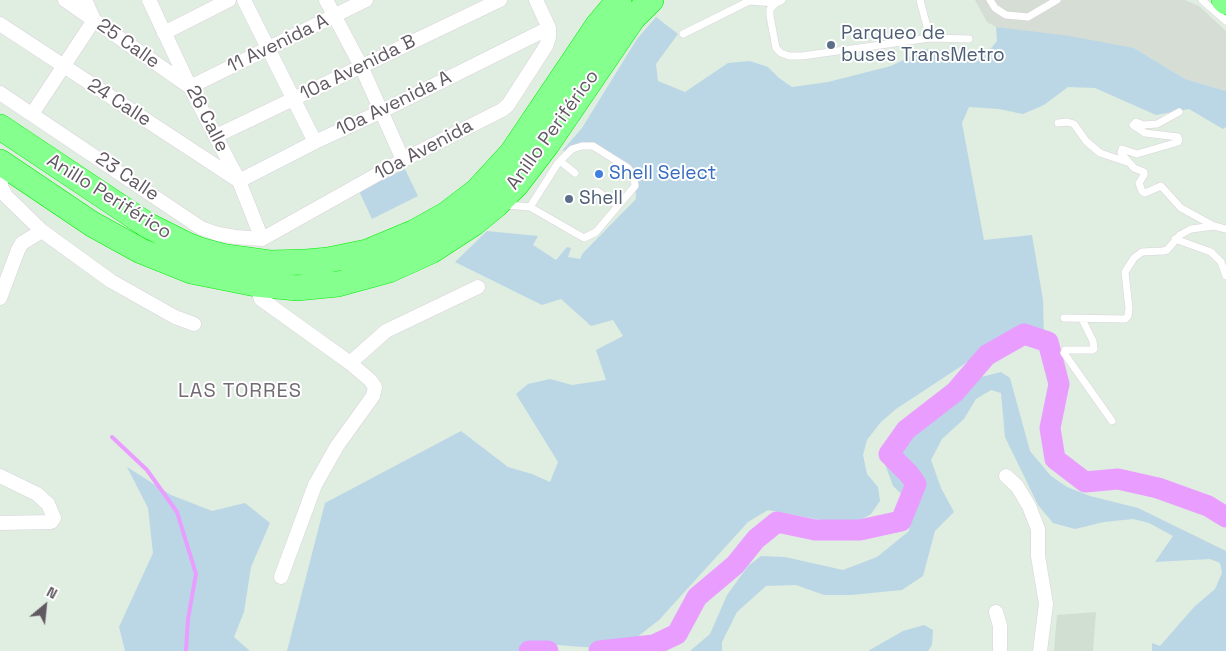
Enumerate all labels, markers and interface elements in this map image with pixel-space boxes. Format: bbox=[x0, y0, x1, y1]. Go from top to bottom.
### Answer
street label: 11 Avenida A bbox=[224, 10, 332, 78]
street label: 25 Calle bbox=[92, 14, 164, 74]
place label: Parqueo de buses TransMetro bbox=[841, 23, 1005, 67]
street label: 10a Avenida B bbox=[297, 30, 419, 106]
marker: Parqueo de buses TransMetro bbox=[825, 39, 837, 51]
street label: 10a Avenida A bbox=[333, 66, 455, 142]
street label: Anillo Periférico bbox=[502, 66, 604, 194]
street label: 24 Calle bbox=[83, 74, 155, 132]
street label: 26 Calle bbox=[181, 82, 233, 156]
street label: 10a Avenida bbox=[371, 115, 477, 185]
street label: 23 Calle bbox=[91, 148, 163, 206]
street label: Anillo Periférico bbox=[43, 150, 175, 244]
place label: Shell Select bbox=[609, 163, 716, 185]
marker: Shell Select bbox=[593, 168, 605, 180]
place label: Shell bbox=[579, 188, 623, 210]
marker: Shell bbox=[563, 193, 575, 205]
district label: LAS TORRES bbox=[177, 380, 303, 404]
north arrow bbox=[20, 581, 70, 631]
text: N bbox=[44, 583, 60, 603]

